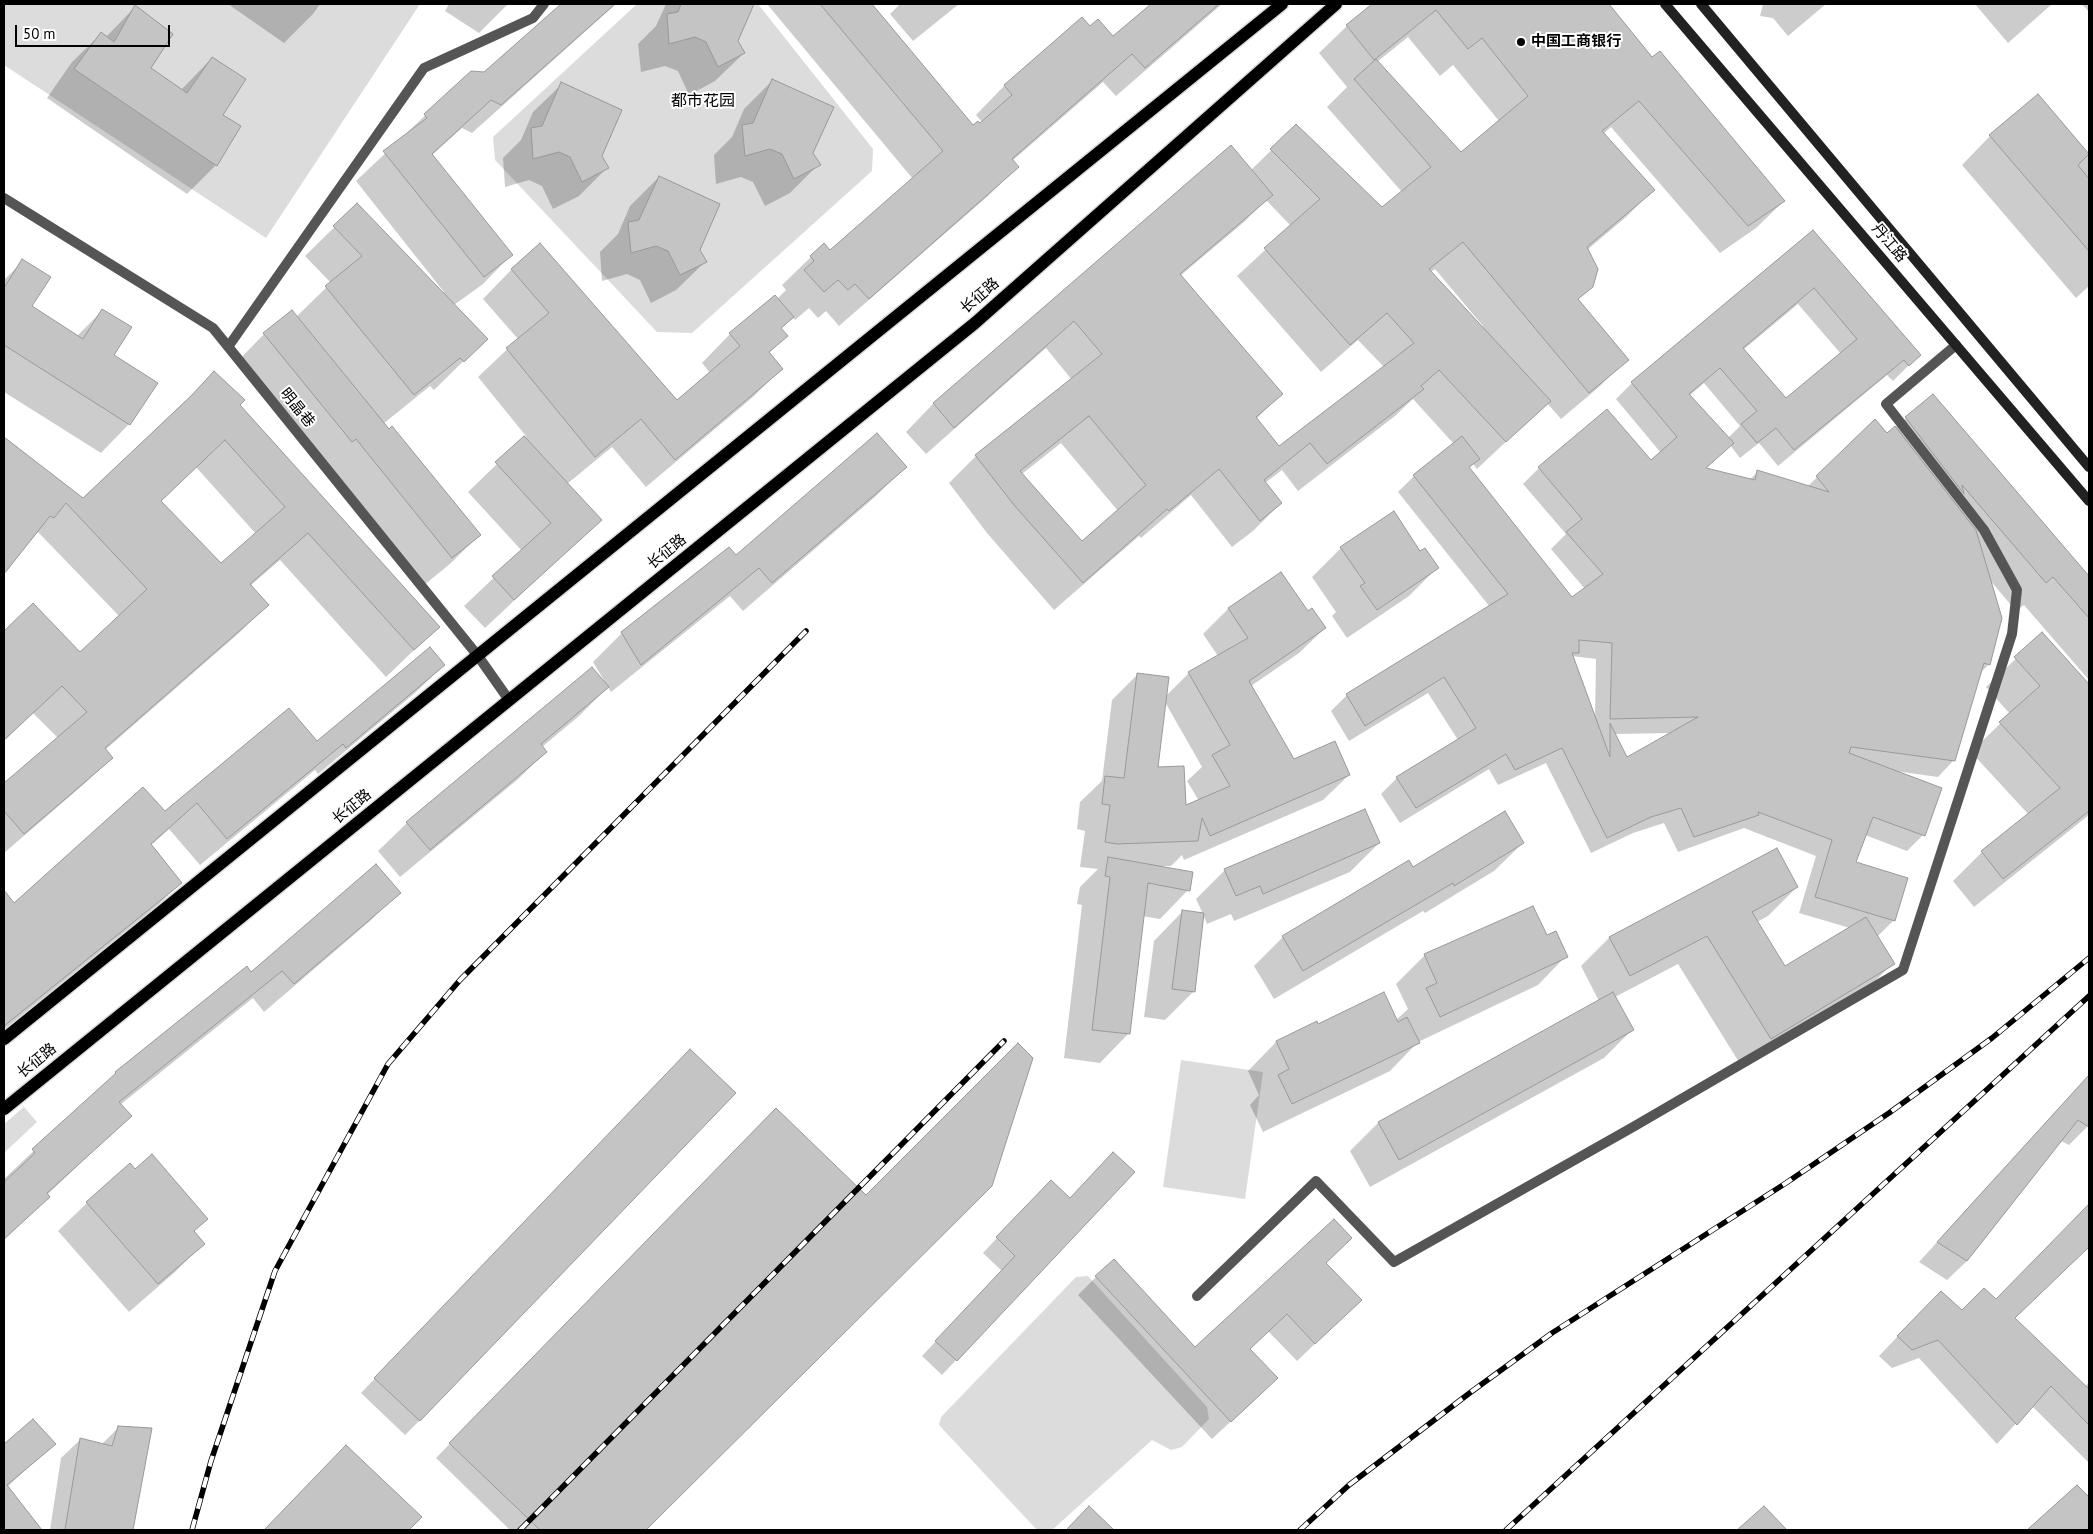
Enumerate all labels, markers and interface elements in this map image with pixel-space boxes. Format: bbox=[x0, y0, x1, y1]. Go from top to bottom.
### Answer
scale bar bbox=[18, 15, 172, 47]
text: 50 m bbox=[23, 24, 56, 43]
place label: 中国工商银行 bbox=[1531, 33, 1621, 51]
marker: 中国工商银行 bbox=[1515, 36, 1527, 48]
district label: 都市花园 bbox=[671, 91, 735, 111]
street label: 丹江路 bbox=[1868, 220, 1910, 266]
street label: 长征路 bbox=[957, 274, 1003, 318]
street label: 明晶巷 bbox=[276, 385, 318, 431]
street label: 长征路 bbox=[644, 531, 690, 573]
street label: 长征路 bbox=[329, 786, 375, 828]
street label: 长征路 bbox=[14, 1040, 60, 1082]

